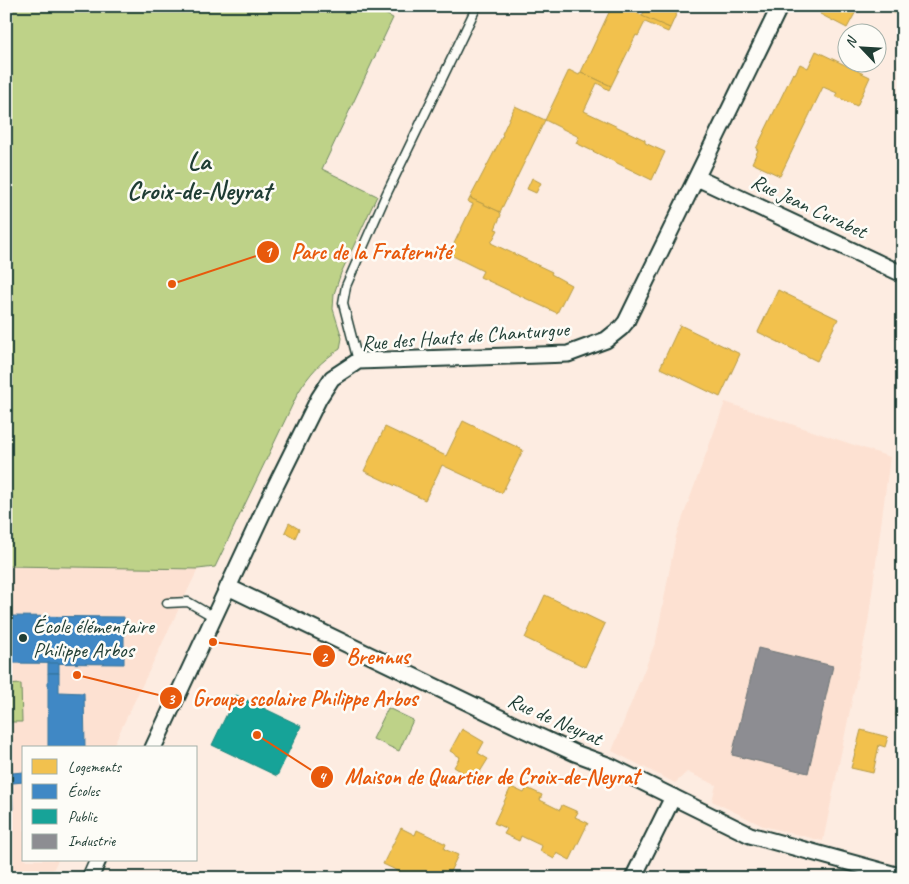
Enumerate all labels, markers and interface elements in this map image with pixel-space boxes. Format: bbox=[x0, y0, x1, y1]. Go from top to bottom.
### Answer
north arrow bbox=[836, 22, 886, 72]
text: N bbox=[841, 33, 861, 50]
district label: La Croix-de-Neyrat bbox=[127, 144, 275, 207]
street label: Rue Jean Curabet bbox=[747, 168, 873, 245]
callout: Parc de la Fraternité bbox=[256, 233, 461, 270]
text: Parc de la Fraternité bbox=[291, 238, 455, 266]
text: 1 bbox=[265, 243, 274, 262]
street label: Rue des Hauts de Chanturgue bbox=[360, 316, 572, 356]
place label: École élémentaire Philippe Arbos bbox=[33, 613, 156, 663]
marker: École élémentaire Philippe Arbos bbox=[17, 632, 29, 644]
callout: Brennus bbox=[312, 638, 420, 675]
text: Brennus bbox=[347, 643, 412, 671]
text: 2 bbox=[321, 648, 329, 667]
callout: Groupe scolaire Philippe Arbos bbox=[158, 680, 428, 717]
text: Groupe scolaire Philippe Arbos bbox=[193, 685, 420, 713]
street label: Rue de Neyrat bbox=[504, 687, 608, 752]
text: 3 bbox=[168, 690, 176, 709]
legend bbox=[22, 746, 198, 862]
text: Logements bbox=[68, 758, 123, 777]
callout: Maison de Quartier de Croix-de-Neyrat bbox=[309, 758, 649, 795]
text: Maison de Quartier de Croix-de-Neyrat bbox=[345, 763, 643, 791]
text: 4 bbox=[319, 768, 328, 787]
text: Écoles bbox=[68, 782, 101, 801]
text: Public bbox=[68, 808, 98, 827]
text: Industrie bbox=[68, 832, 116, 851]

